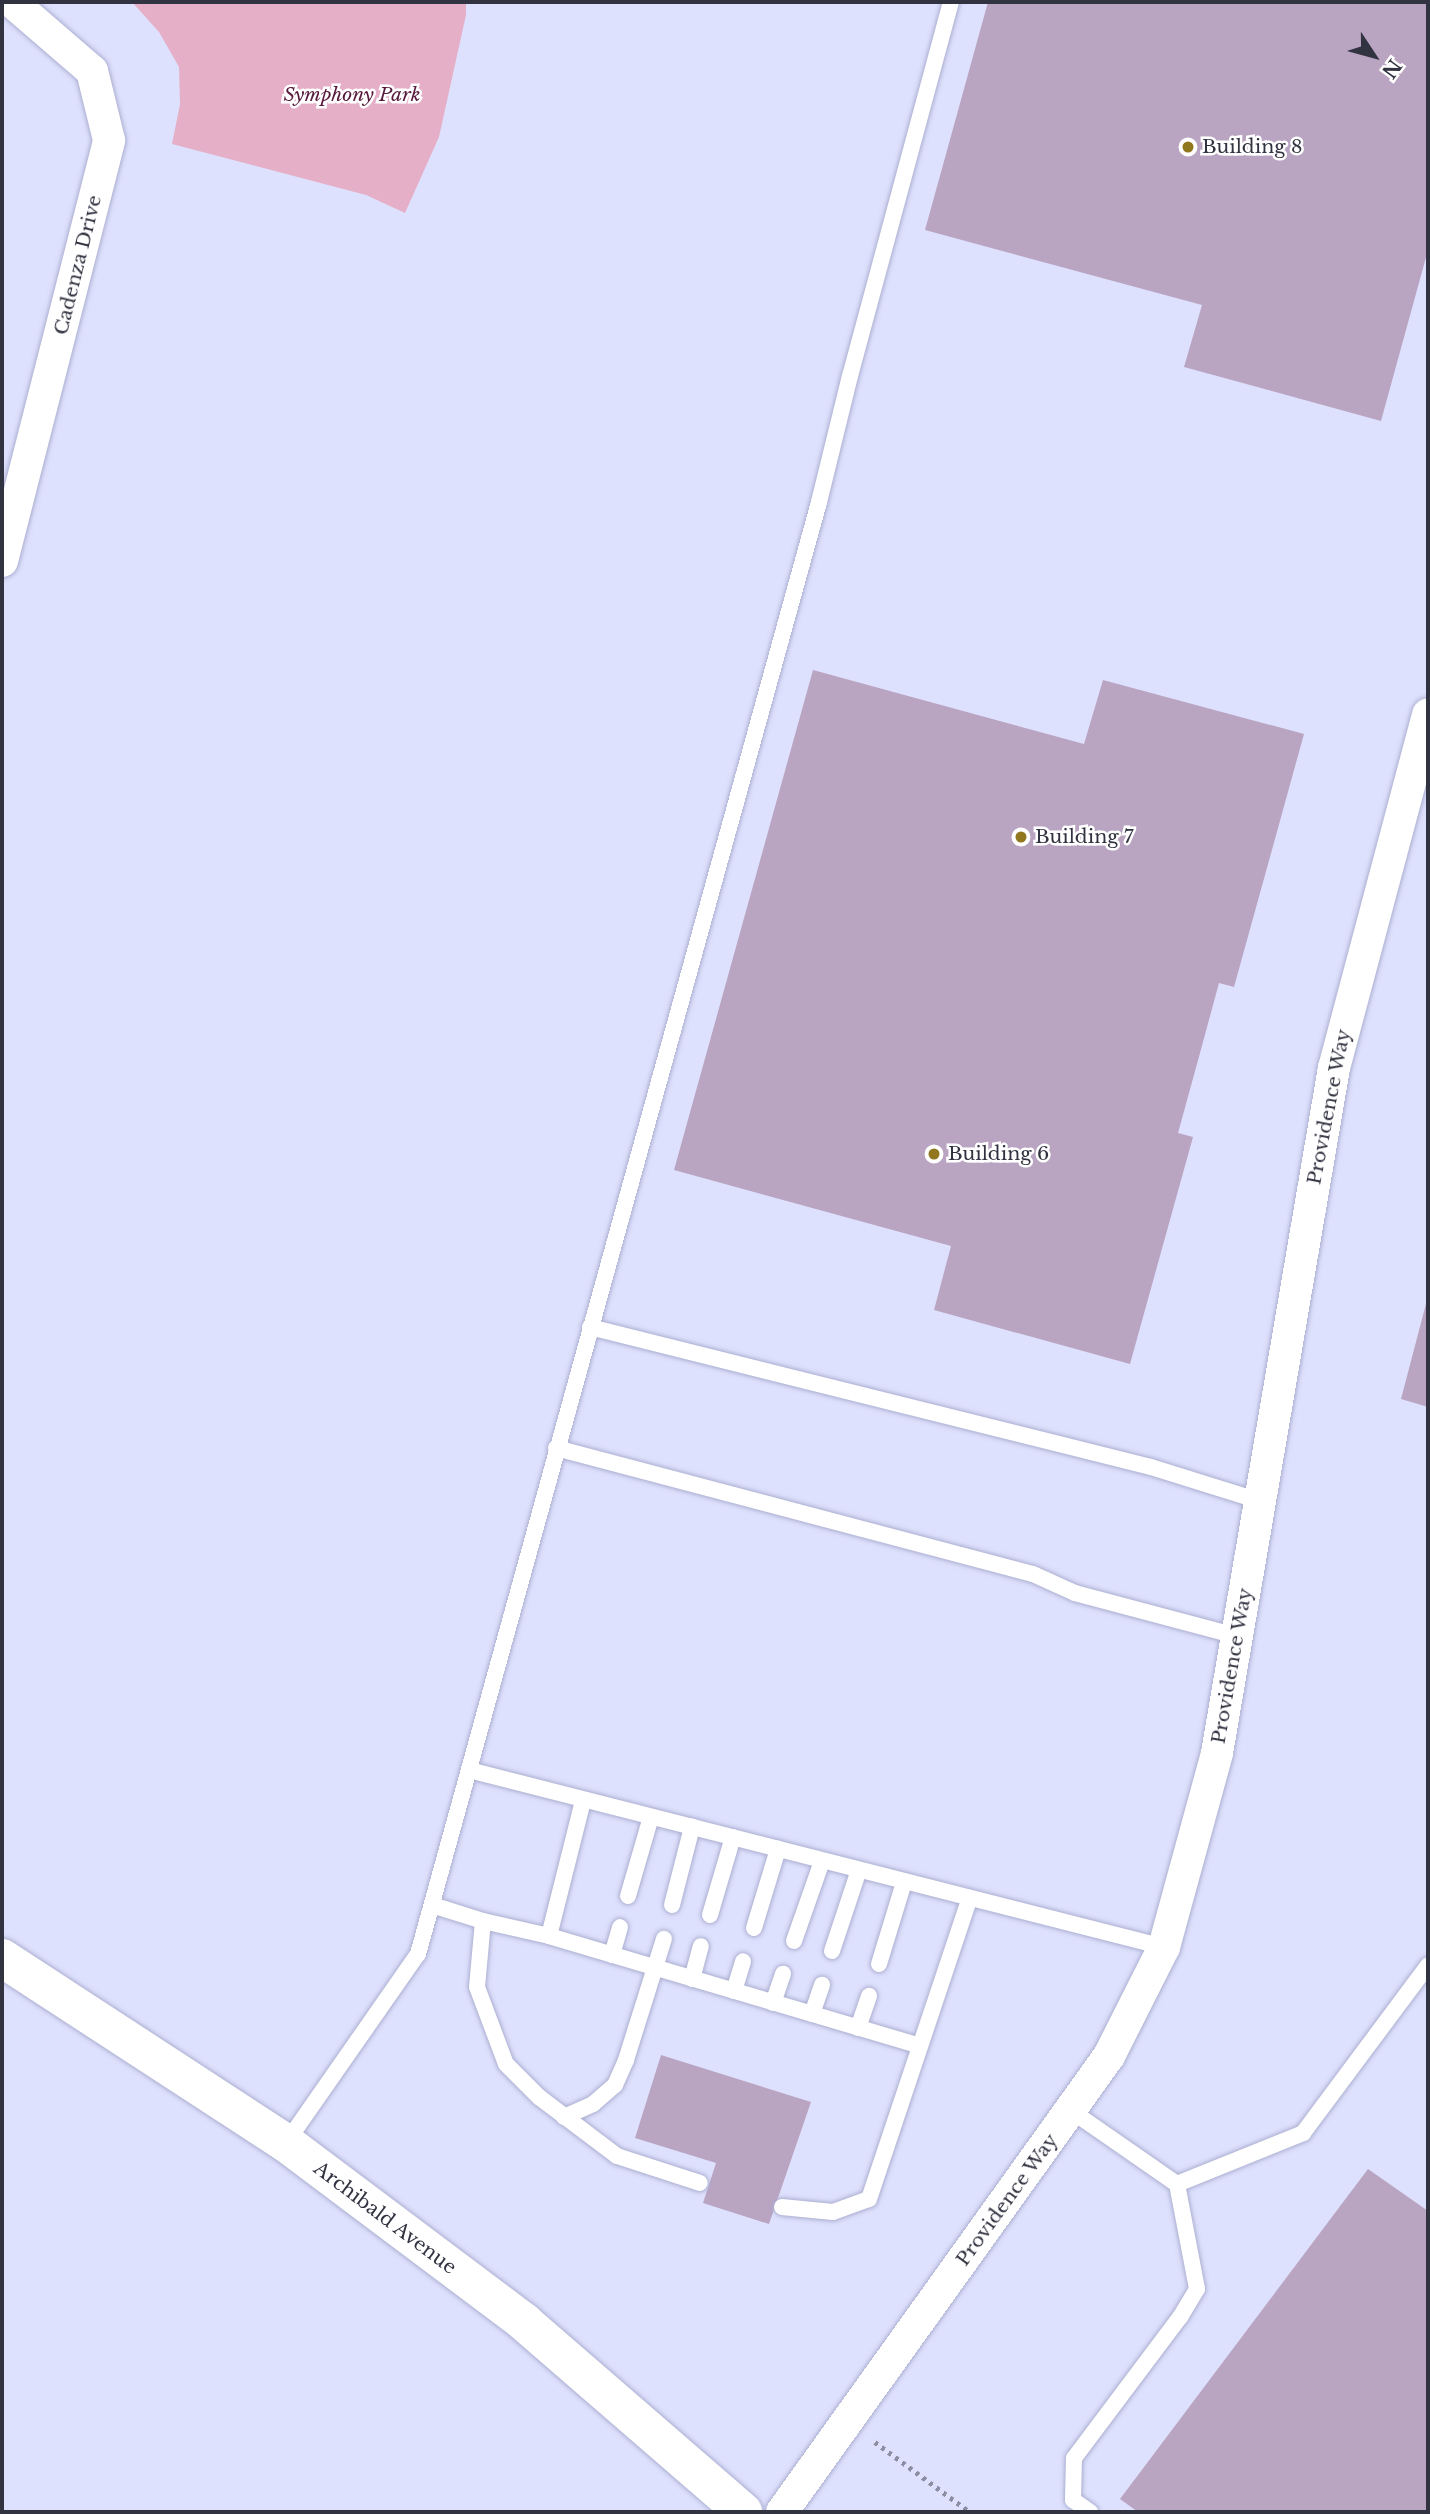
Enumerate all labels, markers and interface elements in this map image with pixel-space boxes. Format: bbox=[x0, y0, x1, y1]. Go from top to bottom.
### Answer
north arrow bbox=[1339, 21, 1409, 91]
text: N bbox=[1377, 55, 1406, 83]
park label: Symphony Park bbox=[284, 84, 420, 106]
place label: Building 8 bbox=[1202, 136, 1303, 158]
marker: Building 8 bbox=[1180, 139, 1196, 155]
street label: Cadenza Drive bbox=[50, 193, 106, 337]
place label: Building 7 bbox=[1035, 826, 1134, 848]
marker: Building 7 bbox=[1013, 829, 1029, 845]
street label: Providence Way bbox=[1303, 1027, 1355, 1187]
place label: Building 6 bbox=[948, 1143, 1049, 1165]
marker: Building 6 bbox=[926, 1146, 942, 1162]
street label: Providence Way bbox=[1207, 1586, 1257, 1746]
street label: Providence Way bbox=[951, 2129, 1063, 2271]
street label: Archibald Avenue bbox=[309, 2157, 461, 2279]

